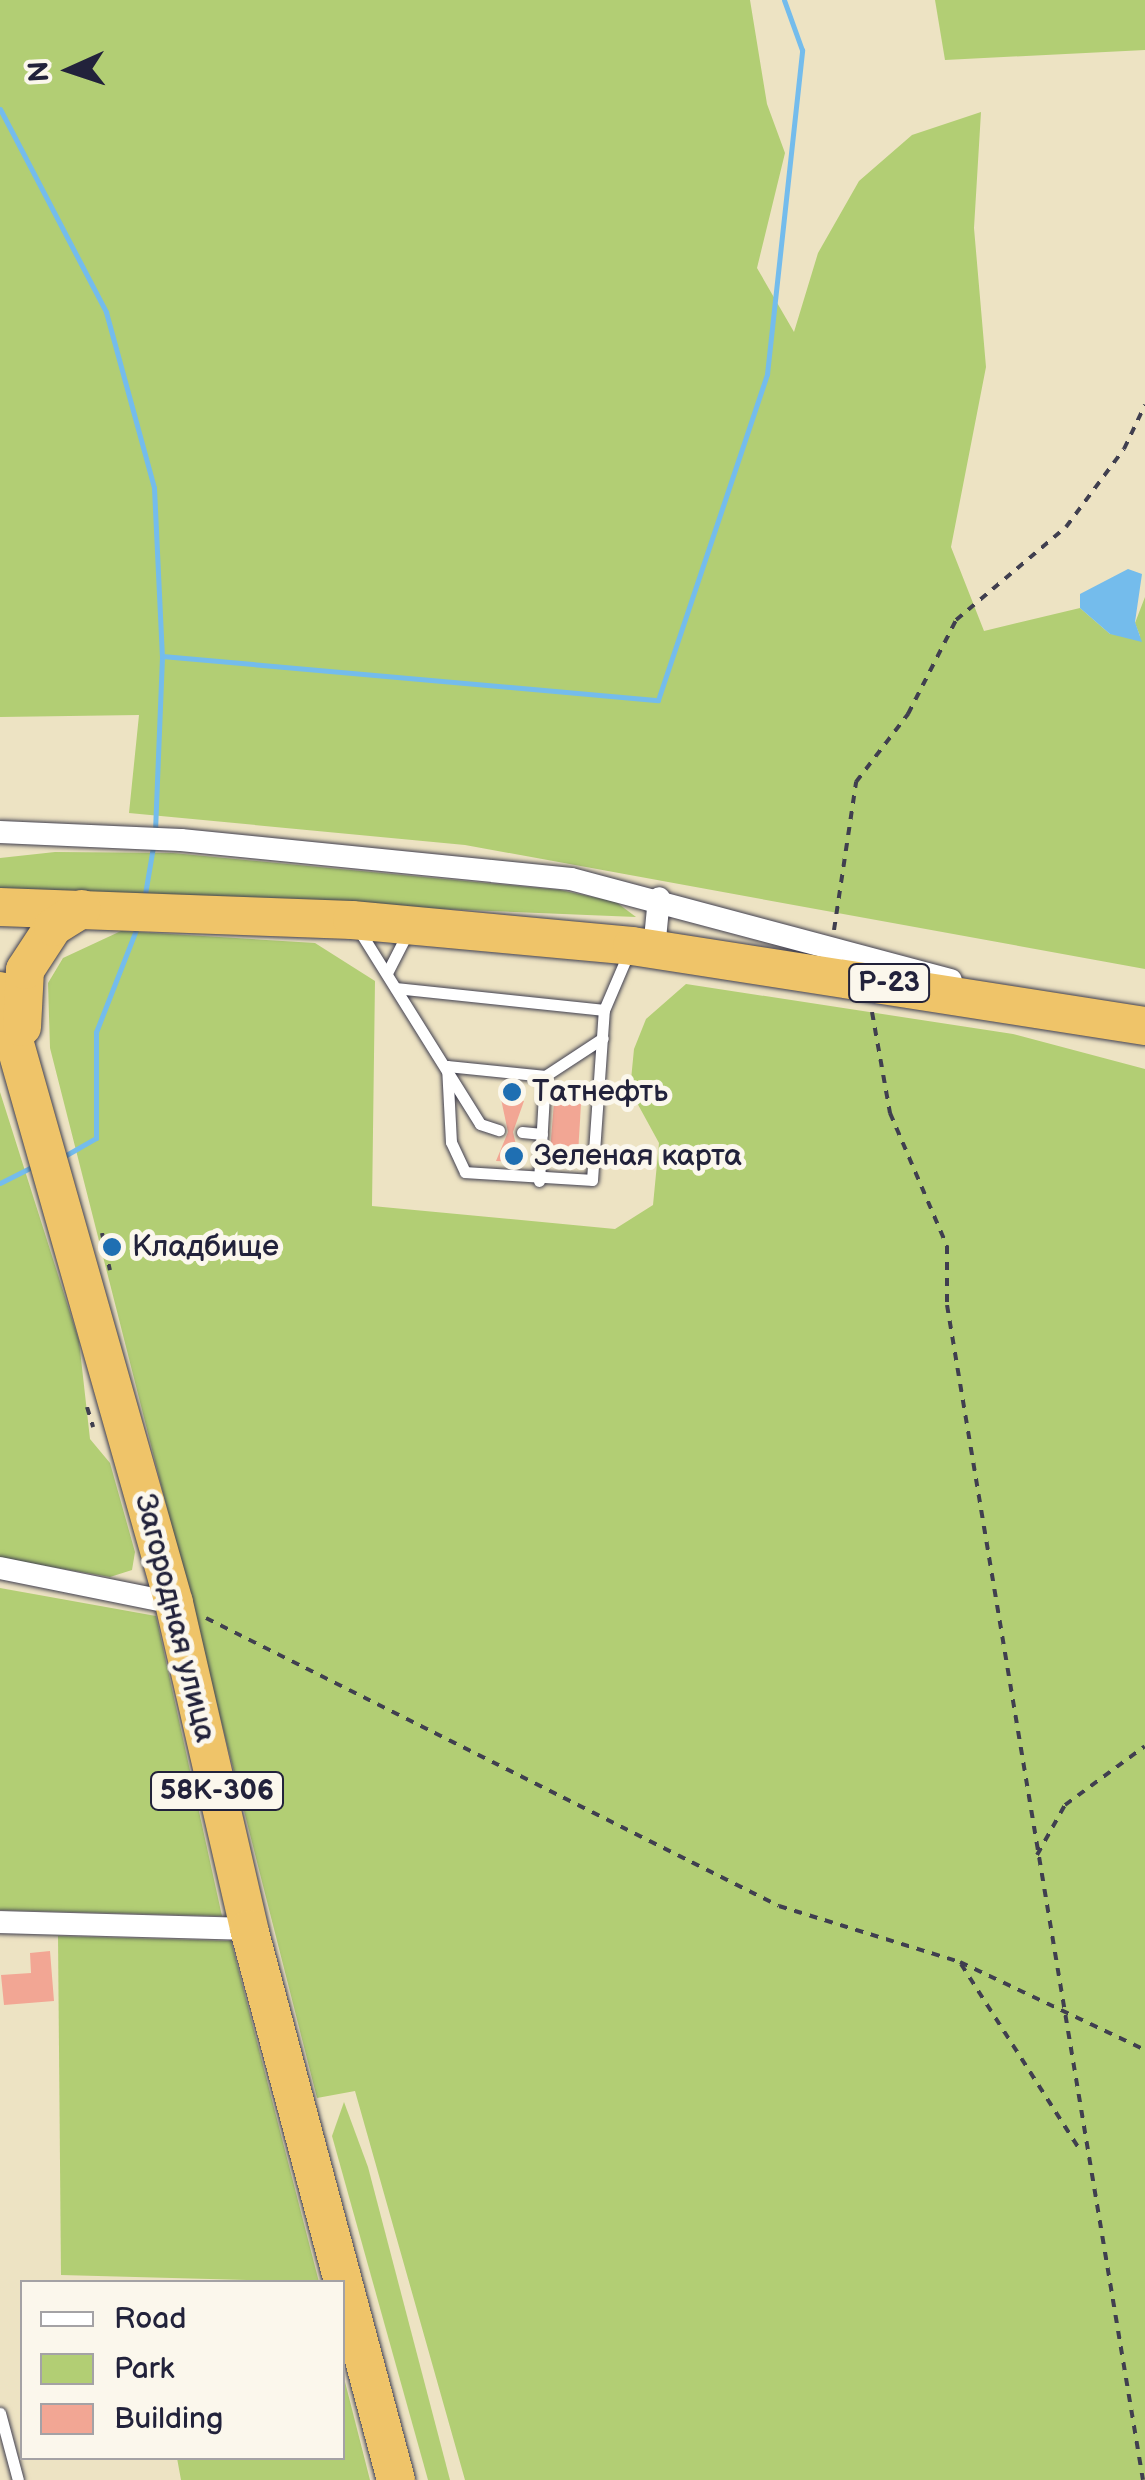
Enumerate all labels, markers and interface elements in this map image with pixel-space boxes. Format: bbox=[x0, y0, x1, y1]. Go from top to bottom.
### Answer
north arrow bbox=[20, 20, 120, 120]
text: N bbox=[23, 60, 57, 83]
road number: Р-23 bbox=[846, 960, 932, 1006]
place label: Татнефть bbox=[532, 1074, 668, 1110]
marker: Татнефть bbox=[501, 1081, 523, 1103]
place label: Зеленая карта bbox=[534, 1138, 742, 1174]
marker: Зеленая карта bbox=[503, 1145, 525, 1167]
place label: Кладбище bbox=[132, 1229, 279, 1265]
marker: Кладбище bbox=[101, 1236, 123, 1258]
street label: Загородная улица bbox=[127, 1490, 223, 1746]
road number: 58К-306 bbox=[150, 1768, 284, 1814]
legend bbox=[20, 2280, 345, 2460]
text: Road bbox=[114, 2301, 187, 2337]
text: Park bbox=[114, 2351, 174, 2387]
text: Building bbox=[114, 2401, 223, 2437]

